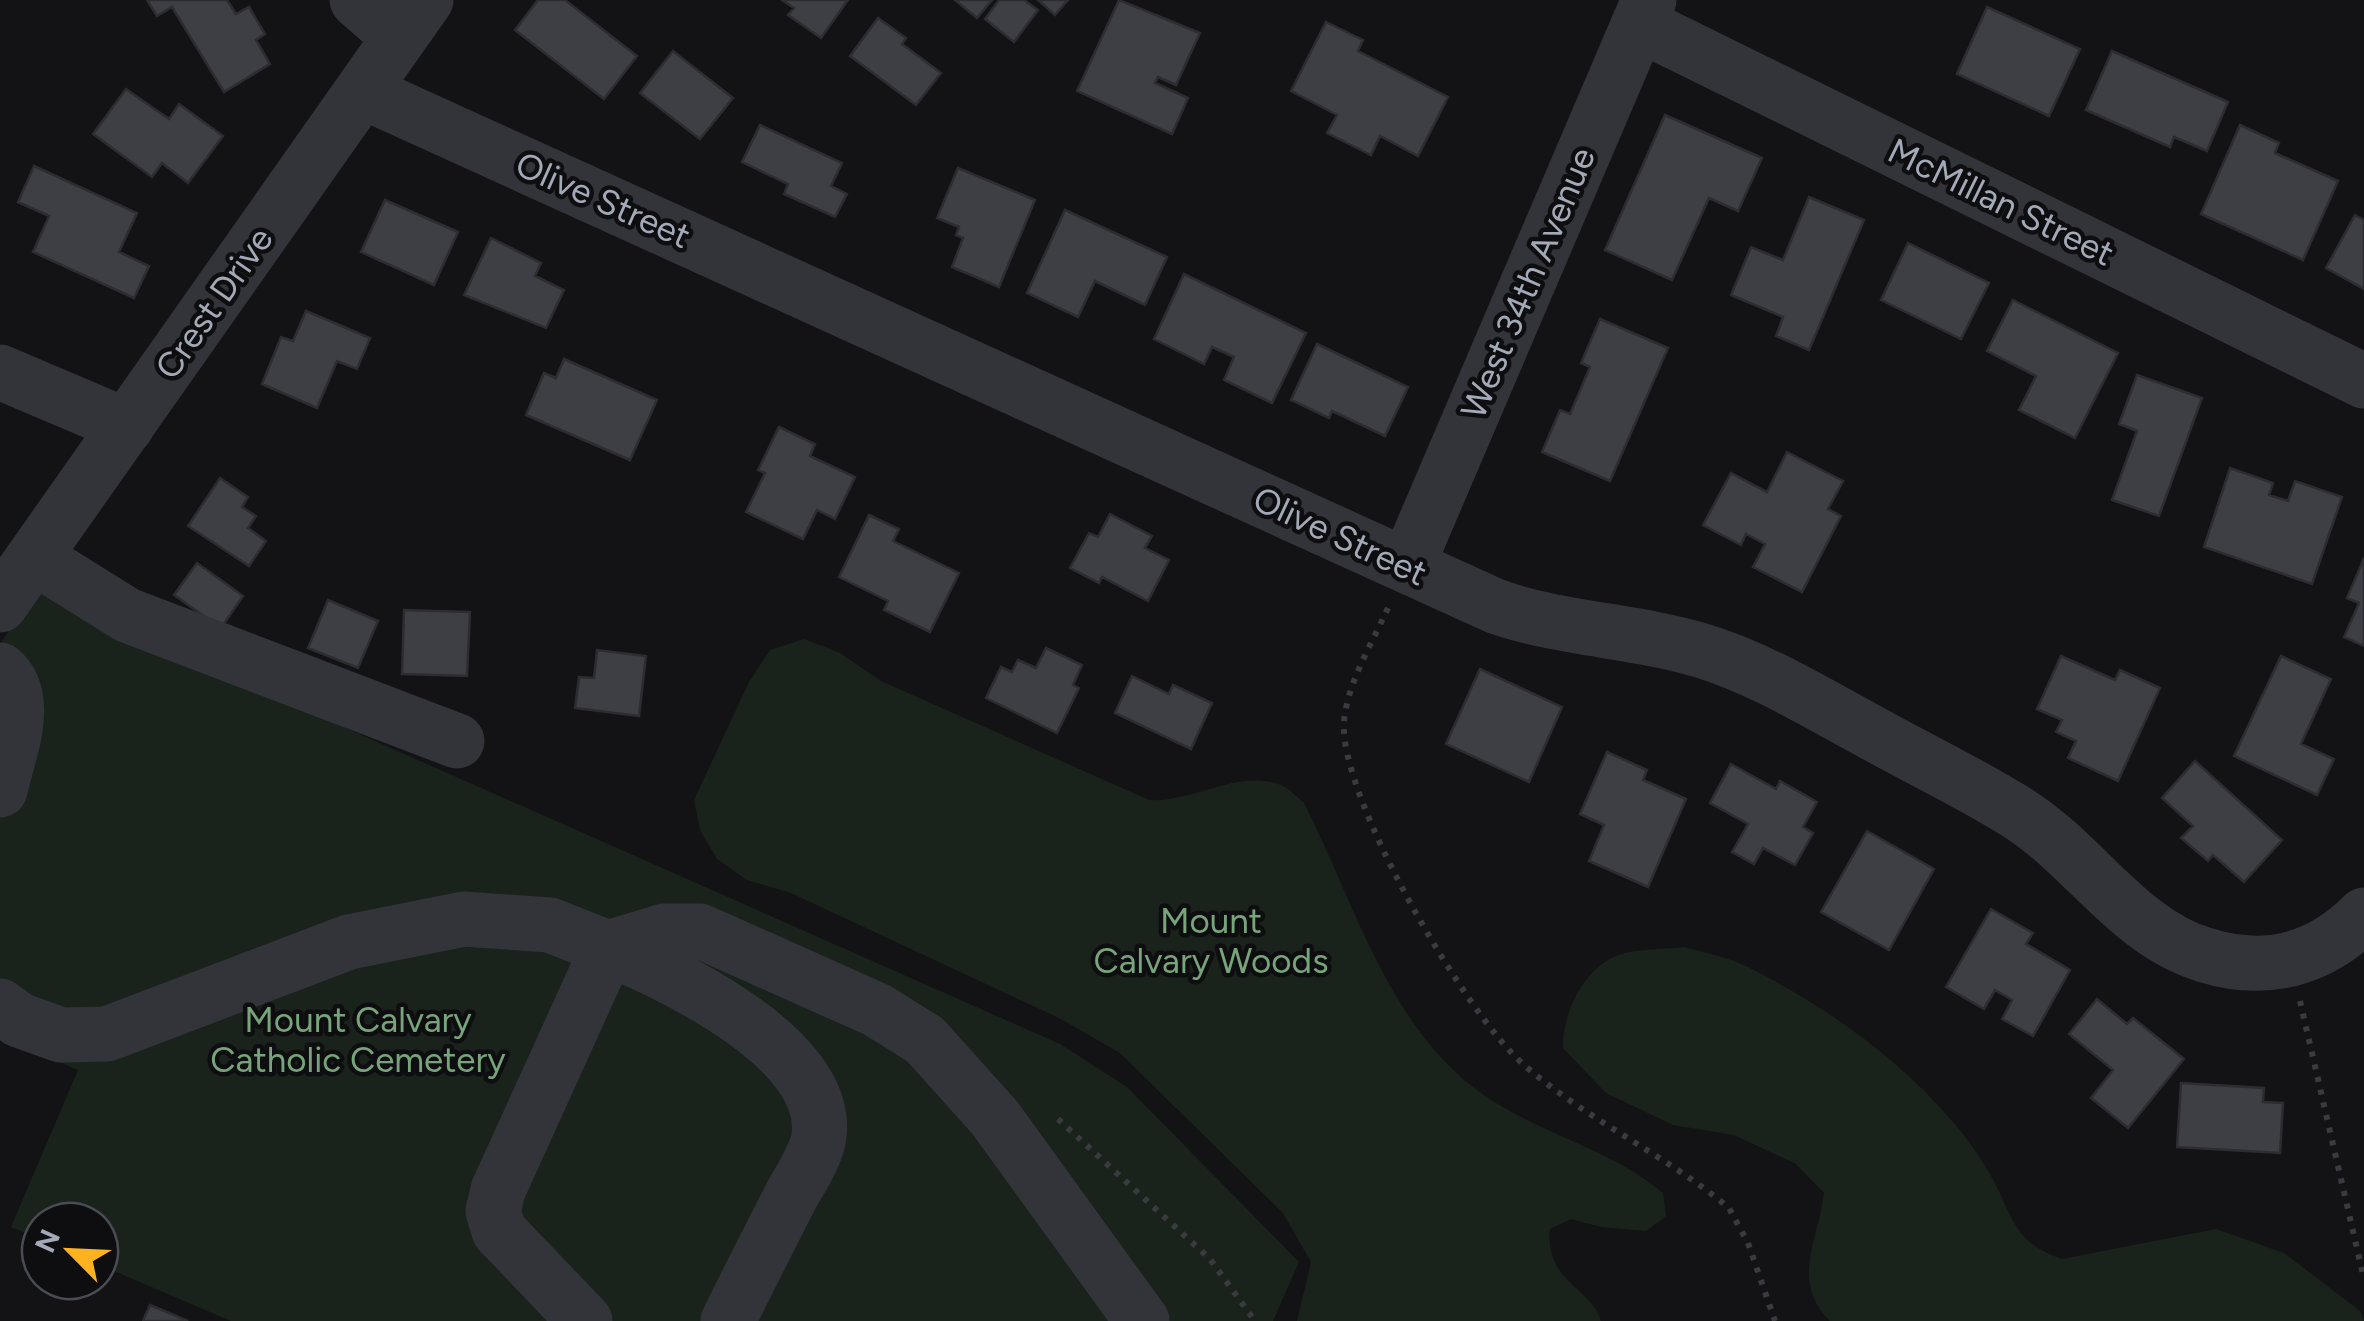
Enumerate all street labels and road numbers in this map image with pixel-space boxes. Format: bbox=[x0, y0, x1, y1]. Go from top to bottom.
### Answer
street label: McMillan Street bbox=[1881, 129, 2121, 275]
street label: West 34th Avenue bbox=[1452, 141, 1604, 425]
street label: Olive Street bbox=[509, 143, 697, 257]
street label: Crest Drive bbox=[147, 219, 281, 387]
street label: Olive Street bbox=[1247, 478, 1433, 594]

